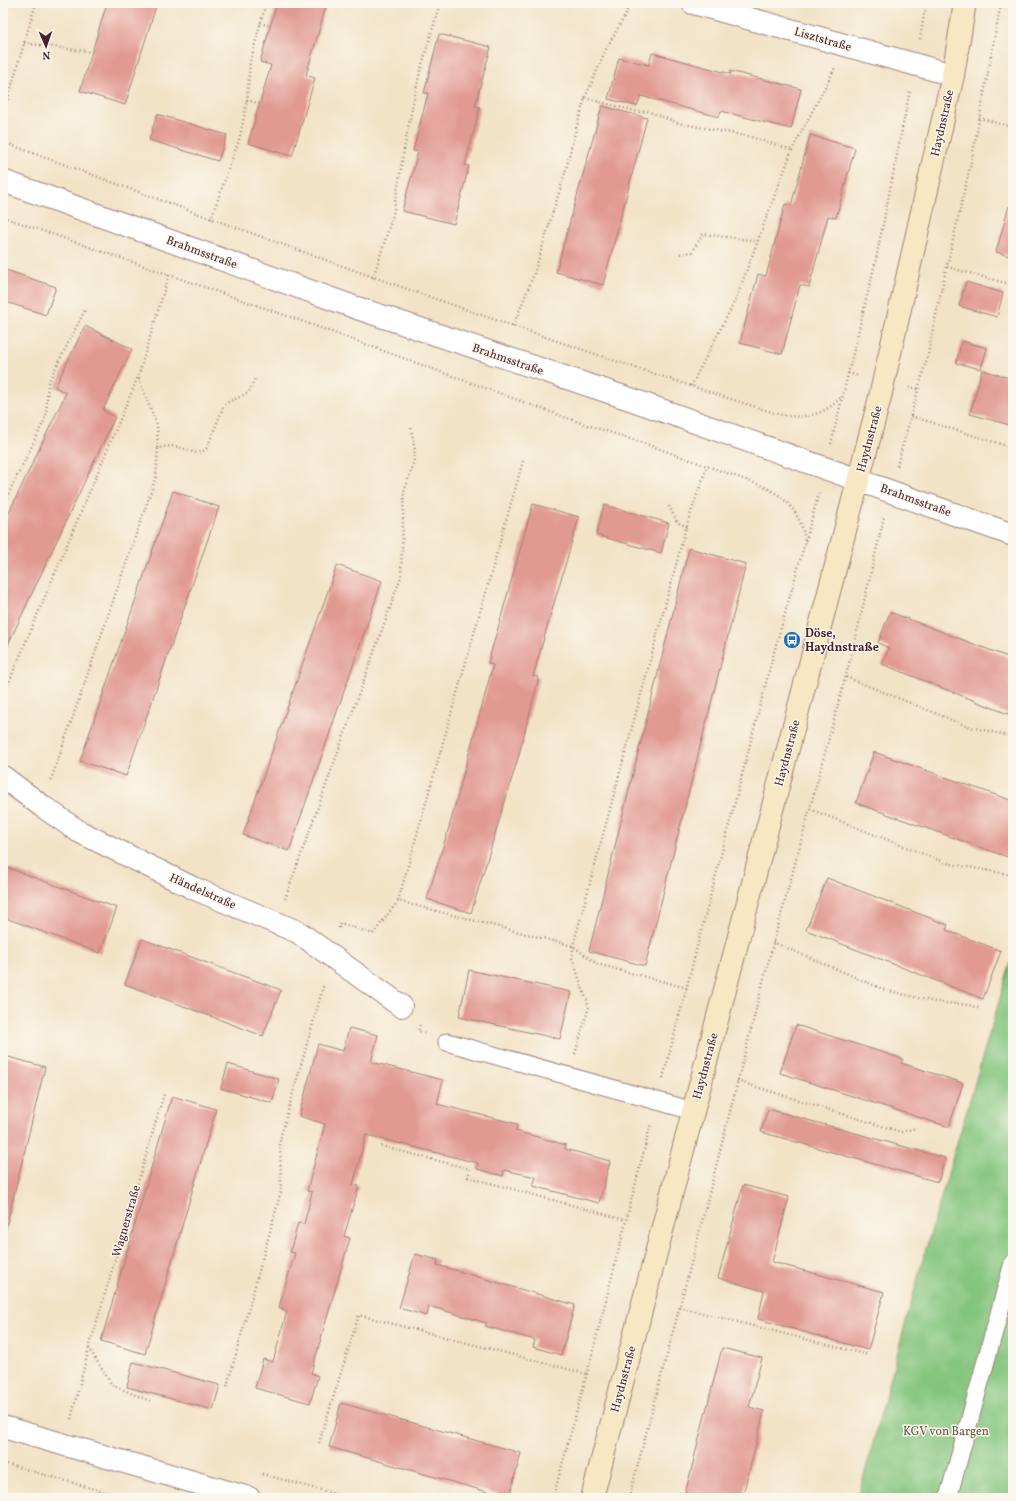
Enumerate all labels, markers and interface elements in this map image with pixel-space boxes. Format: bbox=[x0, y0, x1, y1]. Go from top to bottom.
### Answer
street label: Lisztstraße bbox=[792, 24, 854, 56]
north arrow bbox=[26, 26, 66, 66]
text: N bbox=[42, 47, 51, 62]
street label: Haydnstraße bbox=[928, 88, 959, 158]
street label: Brahmsstraße bbox=[164, 233, 240, 273]
street label: Brahmsstraße bbox=[470, 340, 546, 380]
street label: Haydnstraße bbox=[853, 404, 887, 474]
street label: Brahmsstraße bbox=[878, 481, 954, 521]
place label: Döse, Haydnstraße bbox=[805, 626, 879, 656]
bus stop icon: Döse, Haydnstraße bbox=[782, 630, 802, 650]
street label: Haydnstraße bbox=[771, 718, 805, 788]
street label: Händelstraße bbox=[167, 870, 239, 914]
street label: Haydnstraße bbox=[689, 1031, 723, 1101]
street label: Wagnerstraße bbox=[109, 1183, 145, 1259]
street label: Haydnstraße bbox=[607, 1344, 641, 1414]
park label: KGV von Bargen bbox=[903, 1424, 989, 1440]

